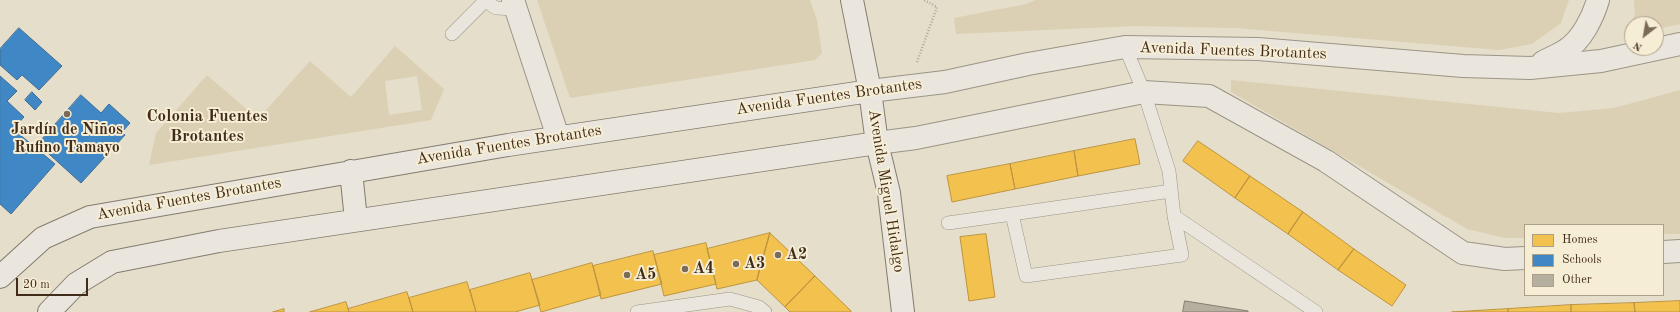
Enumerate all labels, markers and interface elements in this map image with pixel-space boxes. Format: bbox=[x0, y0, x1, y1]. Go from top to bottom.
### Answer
north arrow bbox=[1624, 16, 1664, 56]
street label: Avenida Fuentes Brotantes bbox=[1139, 38, 1327, 64]
text: N bbox=[1632, 39, 1645, 53]
street label: Avenida Fuentes Brotantes bbox=[735, 74, 923, 120]
district label: Colonia Fuentes Brotantes bbox=[146, 107, 268, 147]
street label: Avenida Miguel Hidalgo bbox=[864, 108, 908, 274]
marker: Jardín de Niños Rufino Tamayo bbox=[62, 109, 72, 119]
place label: Jardín de Niños Rufino Tamayo bbox=[11, 120, 123, 158]
street label: Avenida Fuentes Brotantes bbox=[415, 121, 603, 169]
street label: Avenida Fuentes Brotantes bbox=[95, 173, 283, 225]
legend bbox=[1524, 224, 1664, 296]
text: Homes bbox=[1562, 234, 1598, 246]
place label: A2 bbox=[786, 245, 807, 265]
marker: A2 bbox=[773, 250, 783, 260]
place label: A3 bbox=[744, 254, 765, 274]
text: Schools bbox=[1562, 254, 1602, 266]
place label: A4 bbox=[693, 259, 714, 279]
marker: A3 bbox=[731, 259, 741, 269]
marker: A4 bbox=[680, 264, 690, 274]
place label: A5 bbox=[635, 265, 656, 285]
scale bar bbox=[18, 270, 90, 296]
marker: A5 bbox=[622, 270, 632, 280]
text: Other bbox=[1562, 274, 1592, 286]
text: 20 m bbox=[23, 279, 50, 291]

